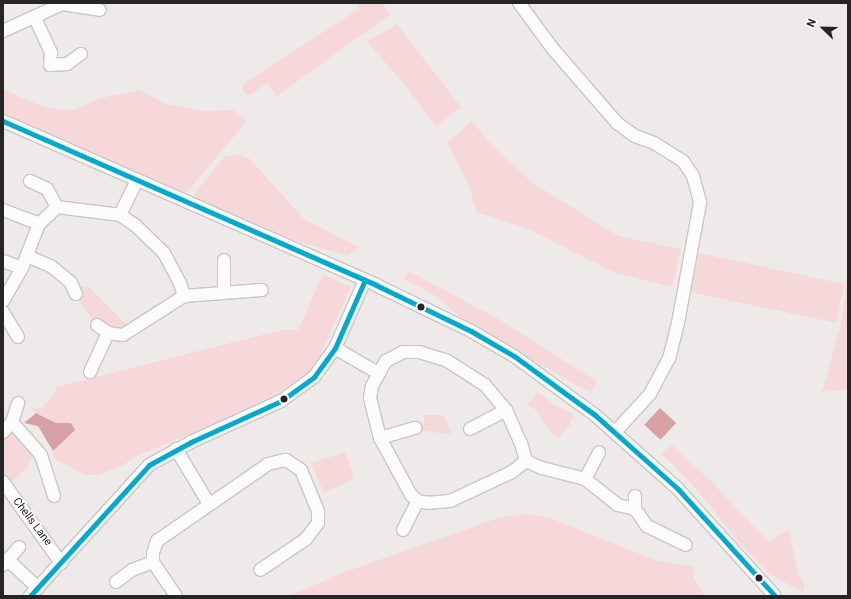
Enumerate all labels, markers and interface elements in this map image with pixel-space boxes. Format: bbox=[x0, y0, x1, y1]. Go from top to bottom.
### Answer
north arrow bbox=[803, 8, 843, 48]
text: N bbox=[804, 17, 819, 29]
unlabelled marker bbox=[416, 302, 426, 312]
unlabelled marker bbox=[279, 394, 289, 404]
street label: Chells Lane bbox=[10, 495, 54, 549]
unlabelled marker bbox=[754, 573, 764, 583]

